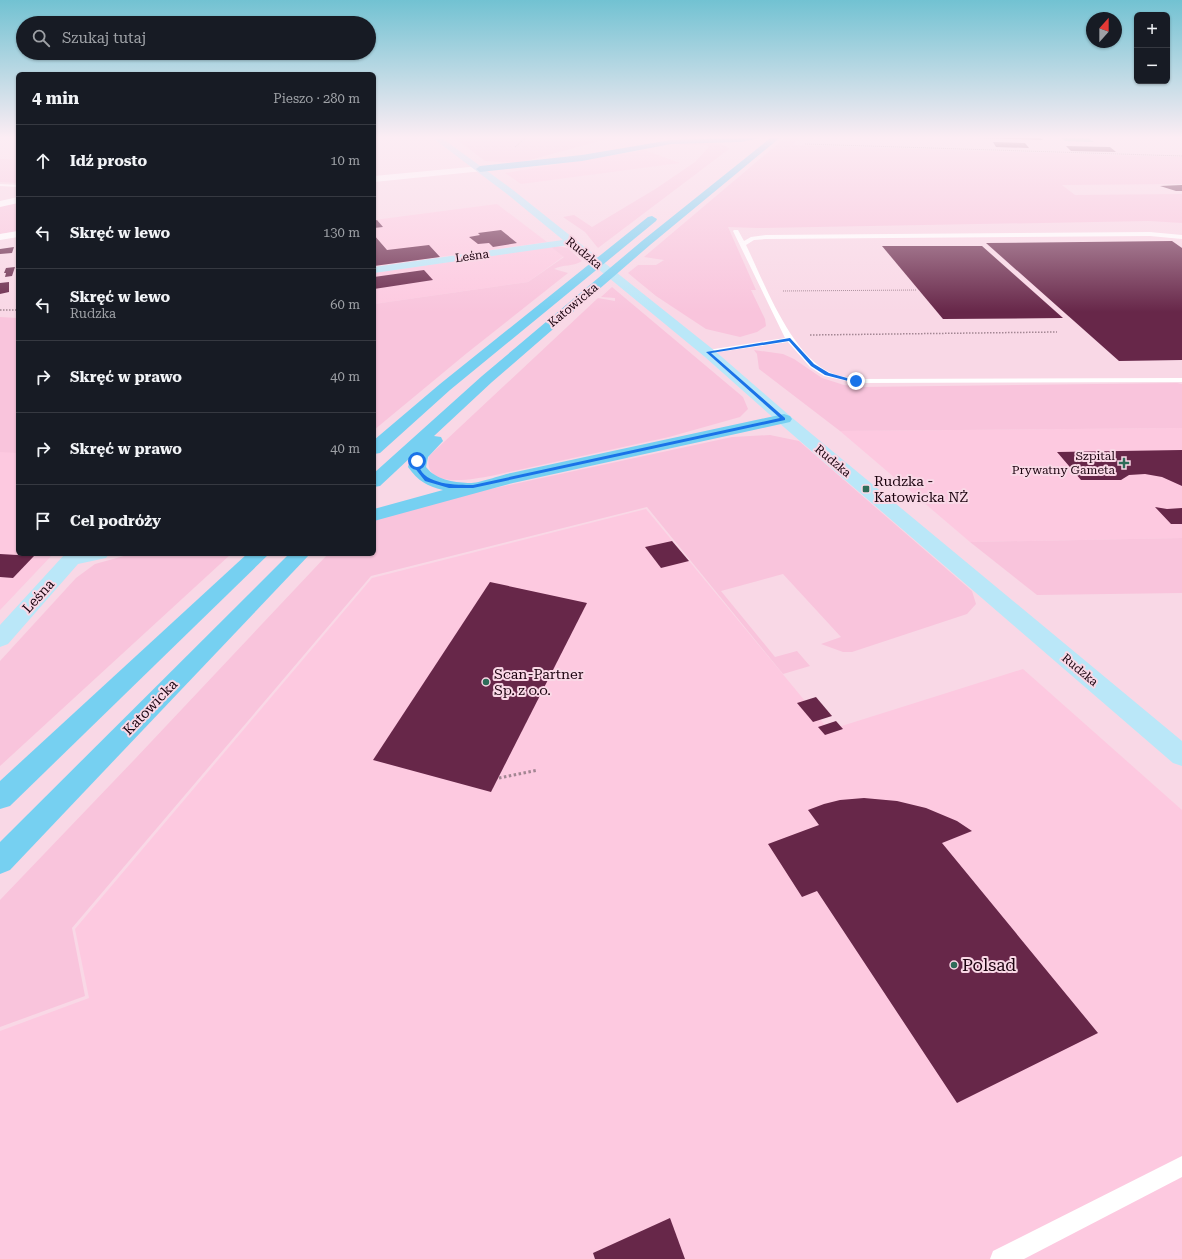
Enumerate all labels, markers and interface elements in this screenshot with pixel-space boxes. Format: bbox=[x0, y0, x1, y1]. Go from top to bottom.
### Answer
north arrow bbox=[1086, 12, 1122, 48]
map controls bbox=[1134, 12, 1170, 84]
button: + bbox=[1134, 12, 1170, 48]
search box bbox=[16, 16, 376, 60]
icon: search bbox=[30, 27, 52, 49]
text: Szukaj tutaj bbox=[62, 29, 146, 47]
button: − bbox=[1134, 48, 1170, 84]
text: 4 min bbox=[32, 88, 79, 108]
text: Pieszo · 280 m bbox=[273, 91, 360, 106]
icon: ahead bbox=[32, 150, 54, 172]
text: Idź prosto bbox=[70, 152, 147, 170]
text: 10 m bbox=[330, 153, 360, 168]
icon: left bbox=[32, 222, 54, 244]
text: Skręć w lewo bbox=[70, 224, 170, 242]
text: 130 m bbox=[323, 225, 360, 240]
street label: Rudzka bbox=[563, 234, 605, 272]
street label: Leśna bbox=[454, 247, 490, 265]
street label: Katowicka bbox=[545, 280, 601, 330]
text: Skręć w lewo bbox=[70, 288, 170, 306]
icon: left bbox=[32, 294, 54, 316]
text: 60 m bbox=[330, 297, 360, 312]
text: Rudzka bbox=[70, 306, 116, 321]
icon: right bbox=[32, 366, 54, 388]
text: Skręć w prawo bbox=[70, 368, 182, 386]
text: 40 m bbox=[330, 369, 360, 384]
route end bbox=[847, 372, 865, 390]
icon: right bbox=[32, 438, 54, 460]
text: Skręć w prawo bbox=[70, 440, 182, 458]
text: 40 m bbox=[330, 441, 360, 456]
street label: Rudzka bbox=[812, 442, 854, 480]
place label: Szpital Prywatny Gameta bbox=[1012, 449, 1115, 477]
route start bbox=[408, 452, 426, 470]
marker: Szpital Prywatny Gameta bbox=[1118, 457, 1130, 469]
place label: Rudzka - Katowicka NŻ bbox=[874, 473, 968, 505]
marker: Rudzka - Katowicka NŻ bbox=[861, 484, 871, 494]
icon: arrive bbox=[32, 510, 54, 532]
text: Cel podróży bbox=[70, 512, 161, 530]
street label: Leśna bbox=[19, 576, 57, 616]
street label: Rudzka bbox=[1059, 651, 1101, 689]
place label: Scan-Partner Sp. z o.o. bbox=[494, 666, 584, 698]
street label: Katowicka bbox=[120, 676, 181, 738]
marker: Scan-Partner Sp. z o.o. bbox=[481, 677, 491, 687]
place label: Polsad bbox=[962, 955, 1016, 975]
marker: Polsad bbox=[949, 960, 959, 970]

